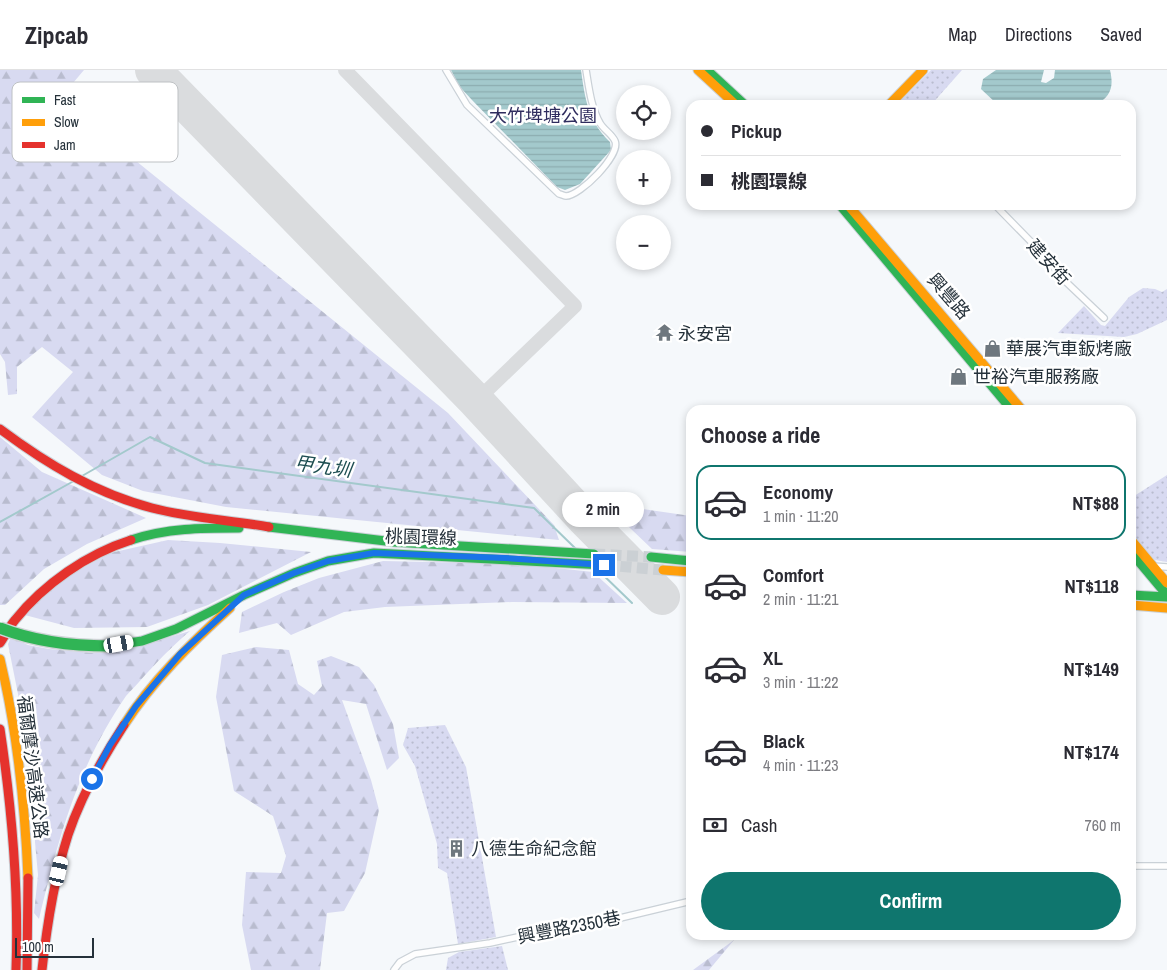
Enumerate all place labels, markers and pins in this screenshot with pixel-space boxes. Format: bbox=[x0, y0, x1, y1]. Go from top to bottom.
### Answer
place label: 永安宮 bbox=[678, 321, 732, 346]
temple icon: 永安宮 bbox=[654, 323, 674, 343]
place label: 華展汽車鈑烤廠 bbox=[1006, 336, 1132, 361]
shop icon: 華展汽車鈑烤廠 bbox=[982, 338, 1002, 358]
place label: 世裕汽車服務廠 bbox=[973, 364, 1099, 389]
shop icon: 世裕汽車服務廠 bbox=[949, 366, 969, 386]
place label: 八德生命紀念館 bbox=[471, 836, 597, 861]
building icon: 八德生命紀念館 bbox=[447, 838, 467, 858]

